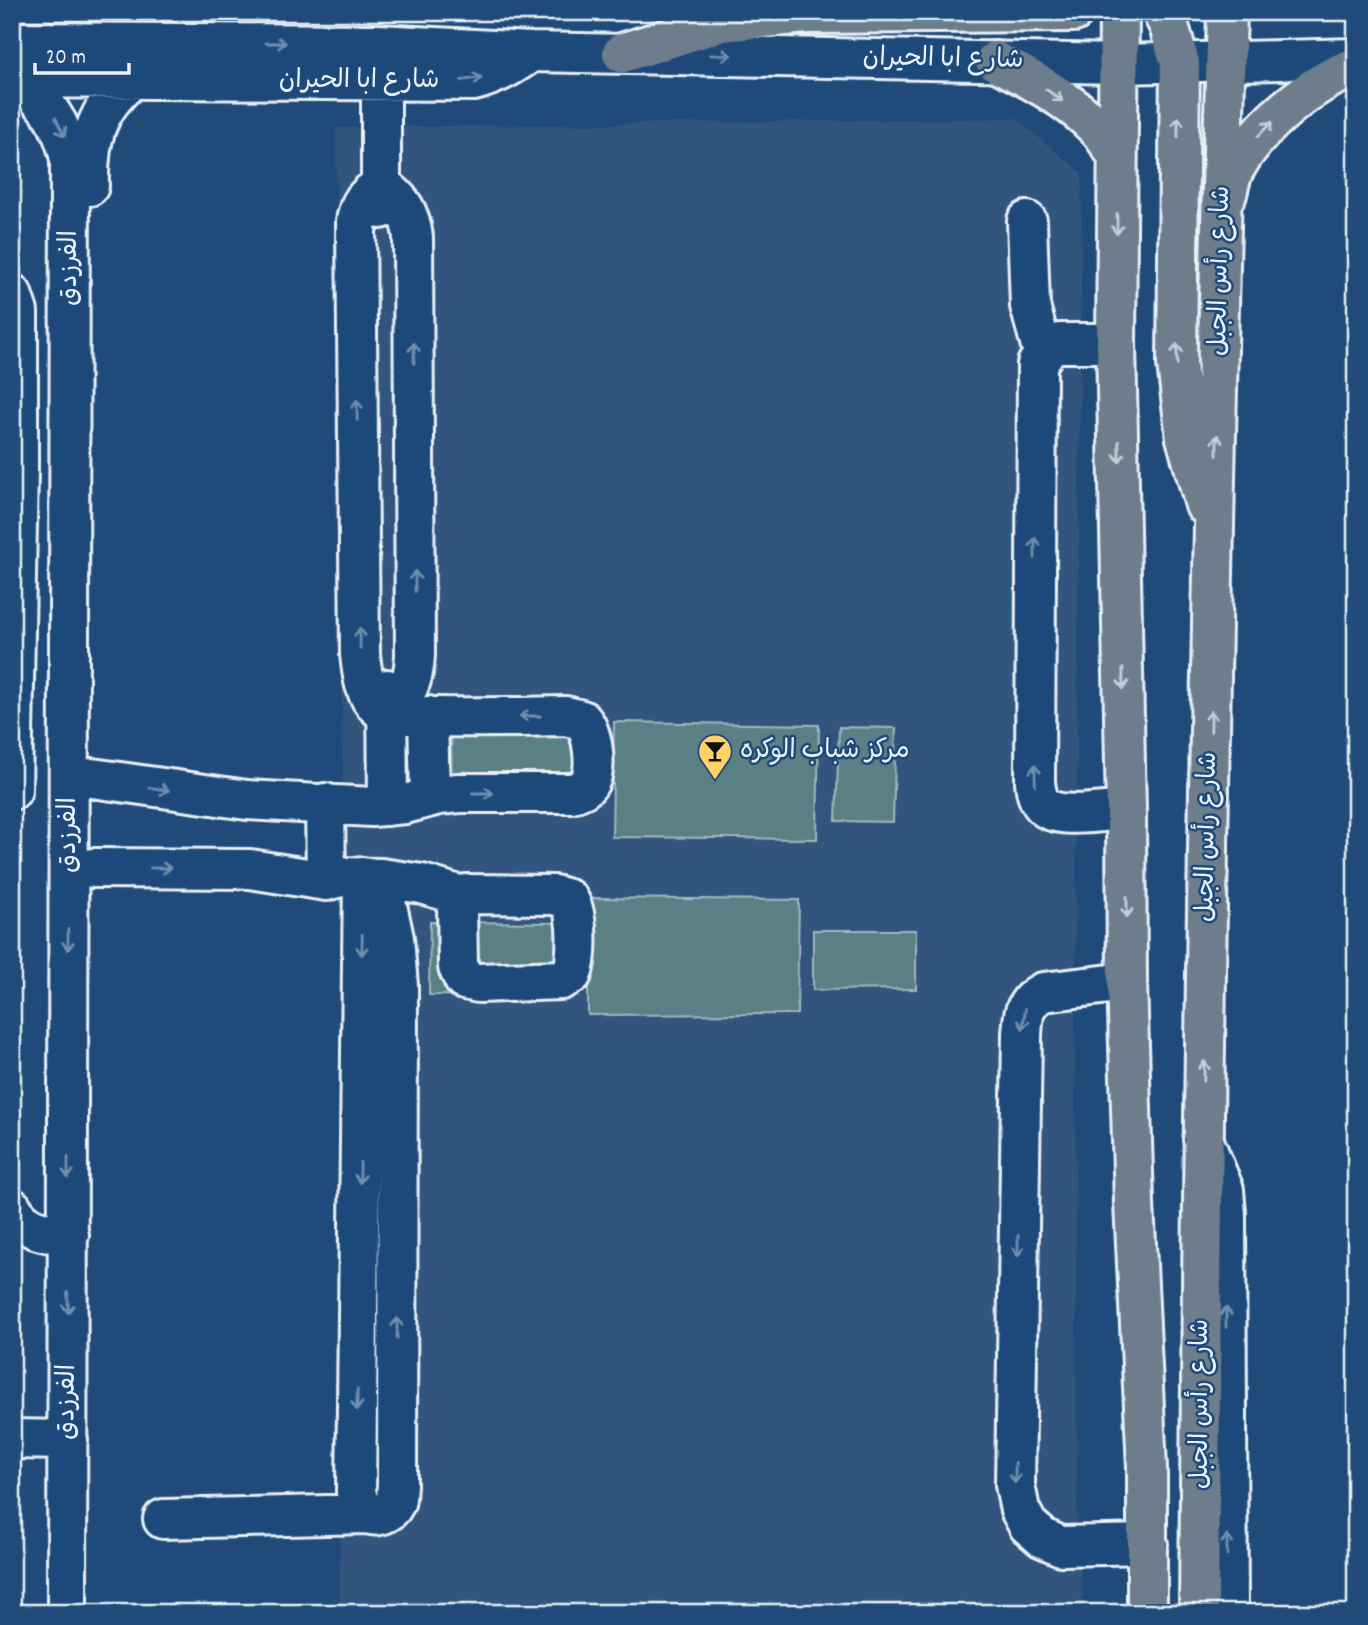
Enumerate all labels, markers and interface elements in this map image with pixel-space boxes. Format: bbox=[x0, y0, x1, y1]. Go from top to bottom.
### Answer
scale bar bbox=[35, 32, 130, 76]
one-way arrow bbox=[265, 36, 288, 50]
street label: شارع ابا الحيران bbox=[862, 40, 1024, 80]
text: 20 m bbox=[46, 44, 86, 74]
one-way arrow bbox=[710, 48, 733, 62]
street label: شارع ابا الحيران bbox=[279, 63, 439, 100]
one-way arrow bbox=[460, 73, 483, 86]
one-way arrow bbox=[1044, 88, 1064, 102]
one-way arrow bbox=[53, 116, 67, 137]
one-way arrow bbox=[1171, 116, 1185, 139]
one-way arrow bbox=[1257, 121, 1274, 138]
street label: شارع رأس الجبل bbox=[1201, 185, 1241, 357]
one-way arrow bbox=[1110, 213, 1124, 236]
street label: الفرزدق bbox=[52, 230, 89, 306]
one-way arrow bbox=[407, 342, 421, 365]
one-way arrow bbox=[1170, 343, 1184, 366]
one-way arrow bbox=[351, 399, 364, 422]
one-way arrow bbox=[1211, 433, 1224, 456]
one-way arrow bbox=[1112, 440, 1125, 463]
one-way arrow bbox=[1028, 537, 1042, 560]
one-way arrow bbox=[408, 569, 422, 592]
one-way arrow bbox=[353, 626, 367, 649]
one-way arrow bbox=[1117, 668, 1130, 691]
one-way arrow bbox=[519, 709, 542, 723]
one-way arrow bbox=[1204, 710, 1218, 733]
bar icon: مركز شباب الوكره bbox=[696, 732, 734, 781]
place label: مركز شباب الوكره bbox=[740, 733, 910, 770]
street label: شارع رأس الجبل bbox=[1188, 751, 1228, 923]
one-way arrow bbox=[1029, 764, 1042, 787]
one-way arrow bbox=[147, 783, 170, 796]
one-way arrow bbox=[472, 786, 495, 800]
street label: الفرزدق bbox=[51, 797, 88, 873]
one-way arrow bbox=[149, 862, 172, 875]
one-way arrow bbox=[1120, 895, 1134, 918]
one-way arrow bbox=[61, 929, 75, 952]
one-way arrow bbox=[355, 934, 369, 957]
one-way arrow bbox=[1017, 1007, 1030, 1030]
one-way arrow bbox=[1197, 1060, 1211, 1083]
one-way arrow bbox=[61, 1156, 75, 1179]
one-way arrow bbox=[353, 1161, 367, 1184]
one-way arrow bbox=[1011, 1234, 1025, 1257]
one-way arrow bbox=[61, 1291, 75, 1314]
one-way arrow bbox=[1219, 1306, 1233, 1329]
one-way arrow bbox=[390, 1317, 404, 1340]
street label: شارع رأس الجبل bbox=[1183, 1319, 1220, 1489]
street label: الفرزدق bbox=[49, 1364, 87, 1440]
one-way arrow bbox=[350, 1389, 364, 1412]
one-way arrow bbox=[1008, 1462, 1022, 1485]
one-way arrow bbox=[1221, 1533, 1234, 1556]

